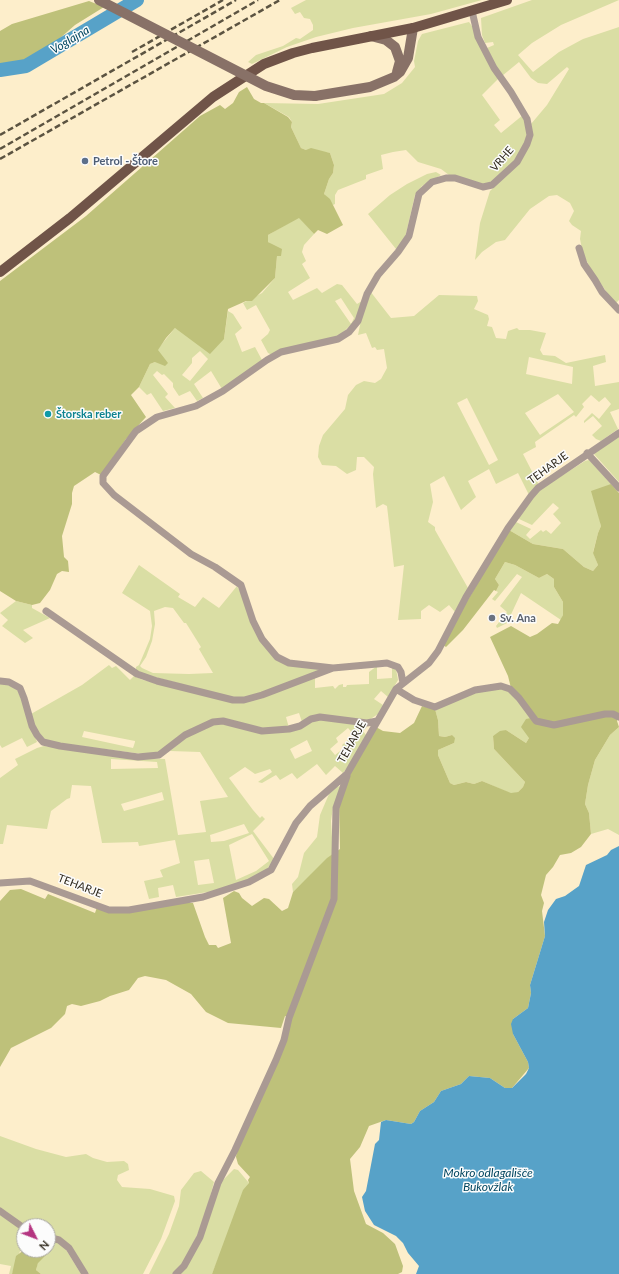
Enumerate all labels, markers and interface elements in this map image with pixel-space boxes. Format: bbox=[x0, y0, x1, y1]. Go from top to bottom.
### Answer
water label: Voglajna bbox=[48, 23, 92, 57]
street label: VRHE bbox=[487, 144, 517, 174]
place label: Petrol - Štore bbox=[93, 154, 158, 168]
marker: Petrol - Štore bbox=[80, 156, 90, 166]
place label: Štorska reber bbox=[56, 407, 121, 421]
marker: Štorska reber bbox=[43, 409, 53, 419]
street label: TEHARJE bbox=[525, 449, 571, 487]
place label: Sv. Ana bbox=[500, 611, 536, 625]
marker: Sv. Ana bbox=[487, 613, 497, 623]
street label: TEHARJE bbox=[335, 718, 369, 766]
street label: TEHARJE bbox=[56, 871, 104, 901]
water label: Mokro odlagališče Bukovžlak bbox=[443, 1166, 533, 1194]
north arrow bbox=[16, 1218, 56, 1258]
text: N bbox=[37, 1238, 52, 1253]

